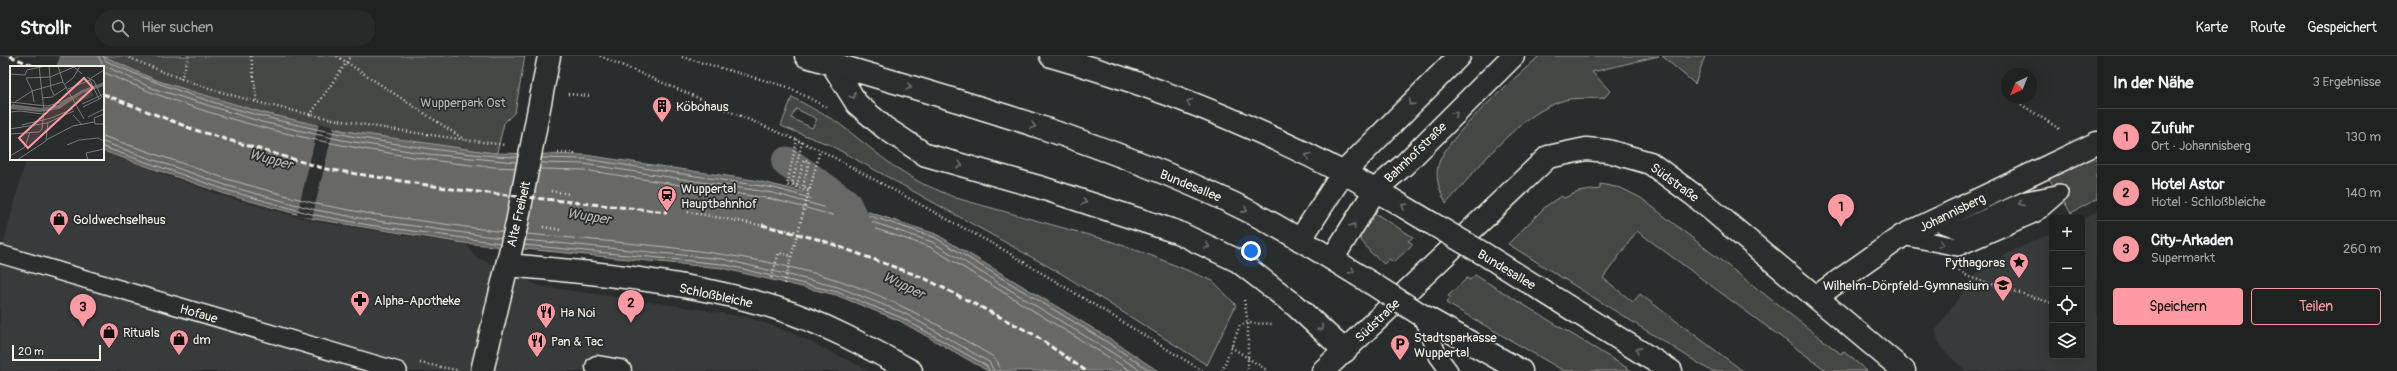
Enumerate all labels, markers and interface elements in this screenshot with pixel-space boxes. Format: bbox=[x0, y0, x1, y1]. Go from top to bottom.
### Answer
search box bbox=[95, 10, 375, 46]
text: Strollr bbox=[20, 16, 71, 40]
icon: search bbox=[109, 17, 131, 39]
text: Hier suchen bbox=[141, 18, 214, 37]
text: Karte bbox=[2196, 19, 2228, 36]
text: Route bbox=[2250, 19, 2285, 36]
text: Gespeichert bbox=[2307, 19, 2377, 36]
inset map bbox=[10, 66, 104, 160]
north arrow bbox=[2001, 68, 2037, 104]
text: In der Nähe bbox=[2113, 72, 2194, 93]
text: 3 Ergebnisse bbox=[2312, 74, 2381, 90]
one-way arrow bbox=[905, 82, 912, 91]
one-way arrow bbox=[848, 92, 855, 99]
park label: Wupperpark Ost bbox=[420, 95, 506, 111]
building icon: Köbohaus bbox=[651, 95, 673, 123]
one-way arrow bbox=[1408, 98, 1416, 106]
place label: Köbohaus bbox=[676, 99, 729, 115]
one-way arrow bbox=[1186, 99, 1193, 107]
one-way arrow bbox=[1450, 111, 1458, 119]
street label: Bahnhofstraße bbox=[1381, 119, 1451, 186]
text: Zufuhr bbox=[2151, 119, 2194, 138]
one-way arrow bbox=[1030, 121, 1037, 129]
text: 1 bbox=[2123, 129, 2129, 145]
text: 130 m bbox=[2345, 129, 2381, 145]
text: Ort · Johannisberg bbox=[2151, 138, 2251, 154]
water label: Wupper bbox=[247, 146, 296, 174]
one-way arrow bbox=[1305, 153, 1312, 161]
one-way arrow bbox=[956, 160, 963, 169]
street label: Südstraße bbox=[1647, 160, 1702, 206]
street label: Bundesallee bbox=[1157, 166, 1224, 206]
text: Hotel Astor bbox=[2151, 175, 2225, 194]
street label: Alte Freiheit bbox=[504, 179, 534, 249]
place label: Wuppertal Hauptbahnhof bbox=[681, 181, 758, 212]
station icon: Wuppertal Hauptbahnhof bbox=[656, 184, 678, 212]
text: 2 bbox=[2122, 185, 2130, 201]
text: 140 m bbox=[2345, 185, 2381, 201]
street label: Johannisberg bbox=[1917, 190, 1989, 236]
pin: 1 bbox=[1828, 194, 1854, 227]
text: Hotel · Schloßbleiche bbox=[2151, 194, 2266, 210]
one-way arrow bbox=[1081, 197, 1088, 206]
one-way arrow bbox=[2018, 198, 2025, 206]
one-way arrow bbox=[1401, 204, 1408, 211]
water label: Wupper bbox=[566, 205, 614, 229]
one-way arrow bbox=[1241, 205, 1248, 212]
shop icon: Goldwechselhaus bbox=[48, 208, 70, 236]
place label: Goldwechselhaus bbox=[73, 212, 166, 228]
map controls bbox=[2049, 215, 2085, 359]
button: + bbox=[2049, 215, 2085, 251]
one-way arrow bbox=[1348, 223, 1356, 230]
text: City-Arkaden bbox=[2151, 231, 2233, 250]
one-way arrow bbox=[1937, 239, 1944, 247]
one-way arrow bbox=[1202, 241, 1210, 249]
your location bbox=[1241, 241, 1261, 261]
text: 3 bbox=[2122, 241, 2130, 257]
text: 260 m bbox=[2343, 241, 2381, 257]
street label: Bundesallee bbox=[1474, 246, 1539, 294]
text: Supermarkt bbox=[2151, 250, 2215, 266]
place icon: Pythagoras bbox=[2008, 251, 2030, 279]
button: − bbox=[2049, 251, 2085, 287]
place label: Pythagoras bbox=[1945, 255, 2005, 271]
one-way arrow bbox=[1347, 267, 1354, 274]
water label: Wupper bbox=[880, 268, 929, 304]
school or university icon: Wilhelm-Dörpfeld-Gymnasium bbox=[1992, 274, 2014, 302]
place label: Wilhelm-Dörpfeld-Gymnasium bbox=[1823, 278, 1989, 294]
street label: Schloßbleiche bbox=[678, 280, 755, 312]
button: locate bbox=[2049, 287, 2085, 323]
button: Speichern bbox=[2113, 288, 2243, 325]
button: Teilen bbox=[2251, 288, 2381, 325]
pharmacy icon: Alpha-Apotheke bbox=[349, 289, 371, 317]
pin: 2 bbox=[618, 290, 644, 323]
place label: Alpha-Apotheke bbox=[374, 293, 461, 309]
pin: 3 bbox=[70, 294, 96, 327]
street label: Südstraße bbox=[1352, 295, 1404, 346]
street label: Hofaue bbox=[178, 301, 220, 327]
restaurant icon: Ha Noi bbox=[535, 301, 557, 329]
place label: Ha Noi bbox=[560, 305, 595, 321]
shop icon: Rituals bbox=[98, 321, 120, 349]
one-way arrow bbox=[1316, 323, 1324, 331]
button: layers bbox=[2049, 323, 2085, 359]
place label: Rituals bbox=[123, 325, 160, 341]
shop icon: dm bbox=[168, 328, 190, 356]
restaurant icon: Pan & Tac bbox=[526, 330, 548, 358]
place label: Stadtsparkasse Wuppertal bbox=[1414, 330, 1497, 361]
place label: dm bbox=[193, 332, 211, 348]
parking icon: Stadtsparkasse Wuppertal bbox=[1389, 333, 1411, 361]
place label: Pan & Tac bbox=[551, 334, 604, 350]
scale bar bbox=[12, 343, 101, 362]
text: 20 m bbox=[18, 345, 44, 358]
one-way arrow bbox=[1635, 347, 1642, 355]

